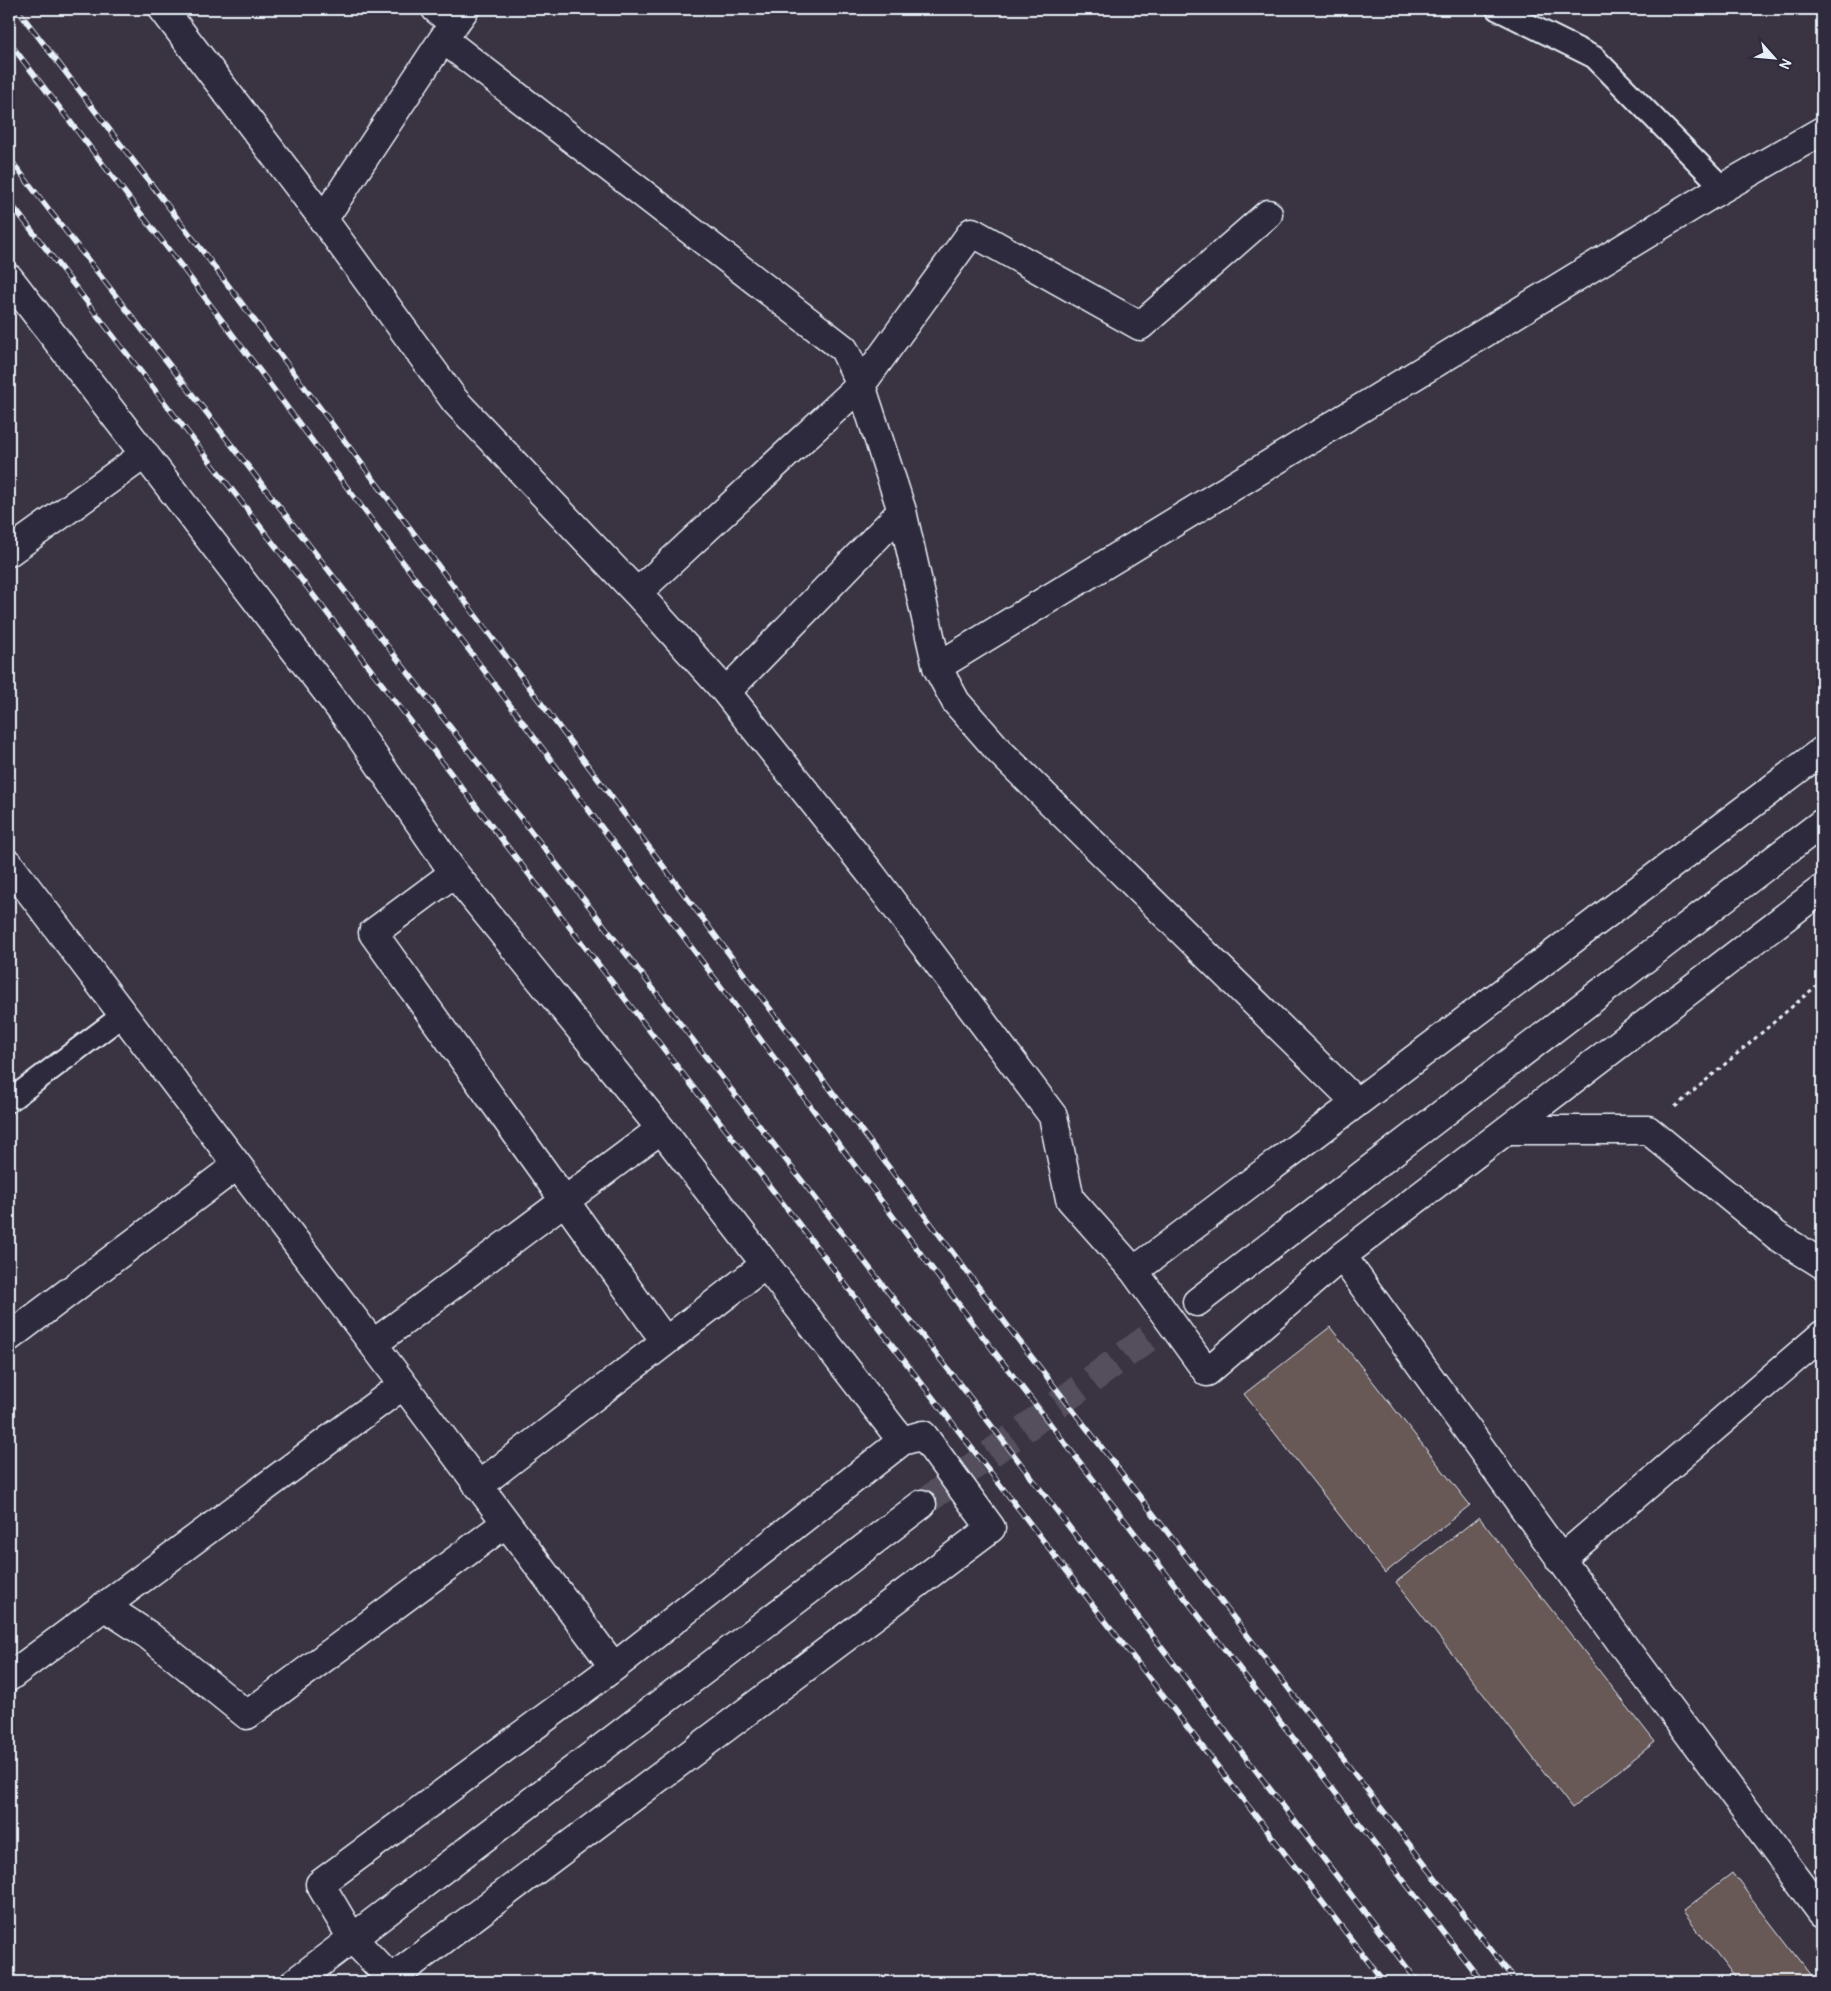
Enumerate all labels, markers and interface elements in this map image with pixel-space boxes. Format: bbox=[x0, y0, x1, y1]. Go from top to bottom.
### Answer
north arrow bbox=[1748, 32, 1798, 82]
text: N bbox=[1775, 56, 1795, 72]

